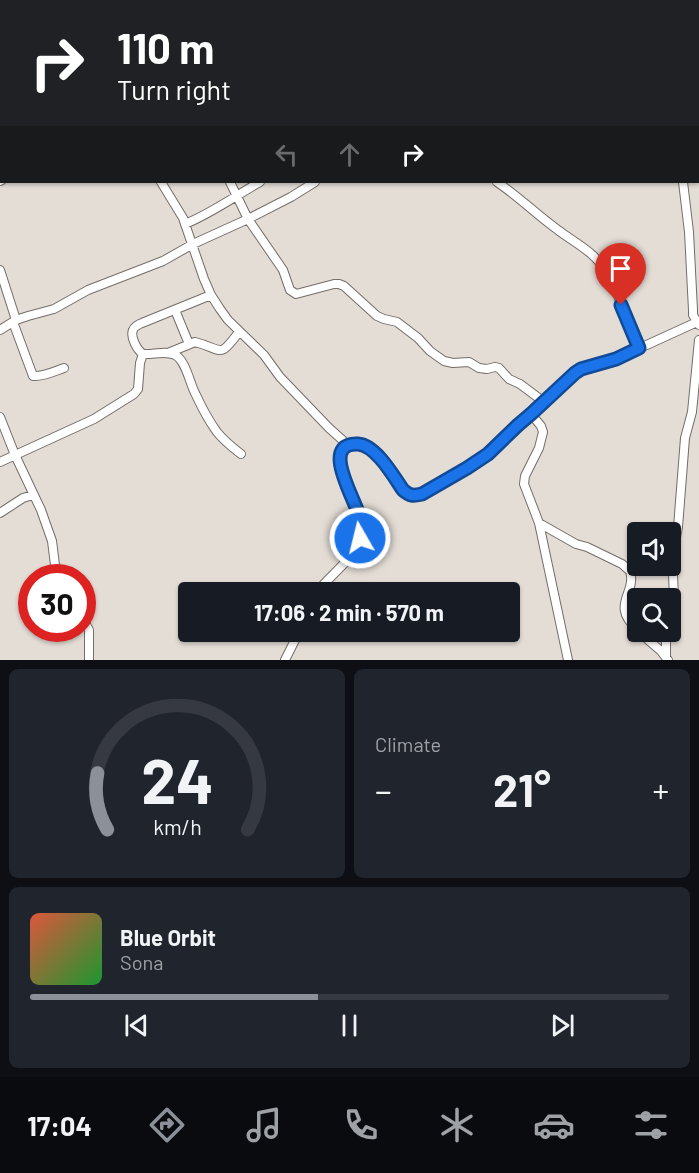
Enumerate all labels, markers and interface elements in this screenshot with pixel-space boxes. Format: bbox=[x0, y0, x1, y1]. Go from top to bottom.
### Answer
text: 110 m bbox=[117, 22, 214, 72]
icon: right bbox=[18, 24, 96, 102]
text: Turn right bbox=[117, 73, 231, 105]
icon: left bbox=[270, 138, 303, 171]
icon: ahead bbox=[333, 138, 366, 171]
icon: right bbox=[396, 138, 429, 171]
pin bbox=[595, 243, 646, 305]
icon: arrive bbox=[604, 252, 637, 285]
position arrow bbox=[328, 506, 392, 570]
map controls bbox=[627, 522, 681, 642]
button: sound bbox=[627, 522, 681, 576]
speed limit sign: 30 bbox=[18, 564, 96, 642]
button: search bbox=[627, 588, 681, 642]
text: 17:06 · 2 min · 570 m bbox=[254, 599, 444, 625]
text: Climate bbox=[375, 732, 441, 756]
text: 24 bbox=[141, 742, 213, 816]
text: 21° bbox=[493, 762, 551, 816]
text: − bbox=[375, 770, 392, 810]
text: + bbox=[653, 770, 669, 810]
text: km/h bbox=[153, 815, 201, 840]
text: Blue Orbit bbox=[120, 924, 216, 950]
text: Sona bbox=[120, 950, 164, 974]
icon: previous bbox=[120, 1009, 153, 1042]
icon: pause bbox=[333, 1009, 366, 1042]
icon: next bbox=[546, 1009, 579, 1042]
icon: directions bbox=[146, 1104, 188, 1146]
icon: music bbox=[243, 1104, 285, 1146]
icon: phone bbox=[340, 1104, 382, 1146]
icon: climate bbox=[436, 1104, 478, 1146]
icon: car bbox=[533, 1104, 575, 1146]
icon: filters bbox=[630, 1104, 672, 1146]
text: 17:04 bbox=[27, 1109, 92, 1141]

